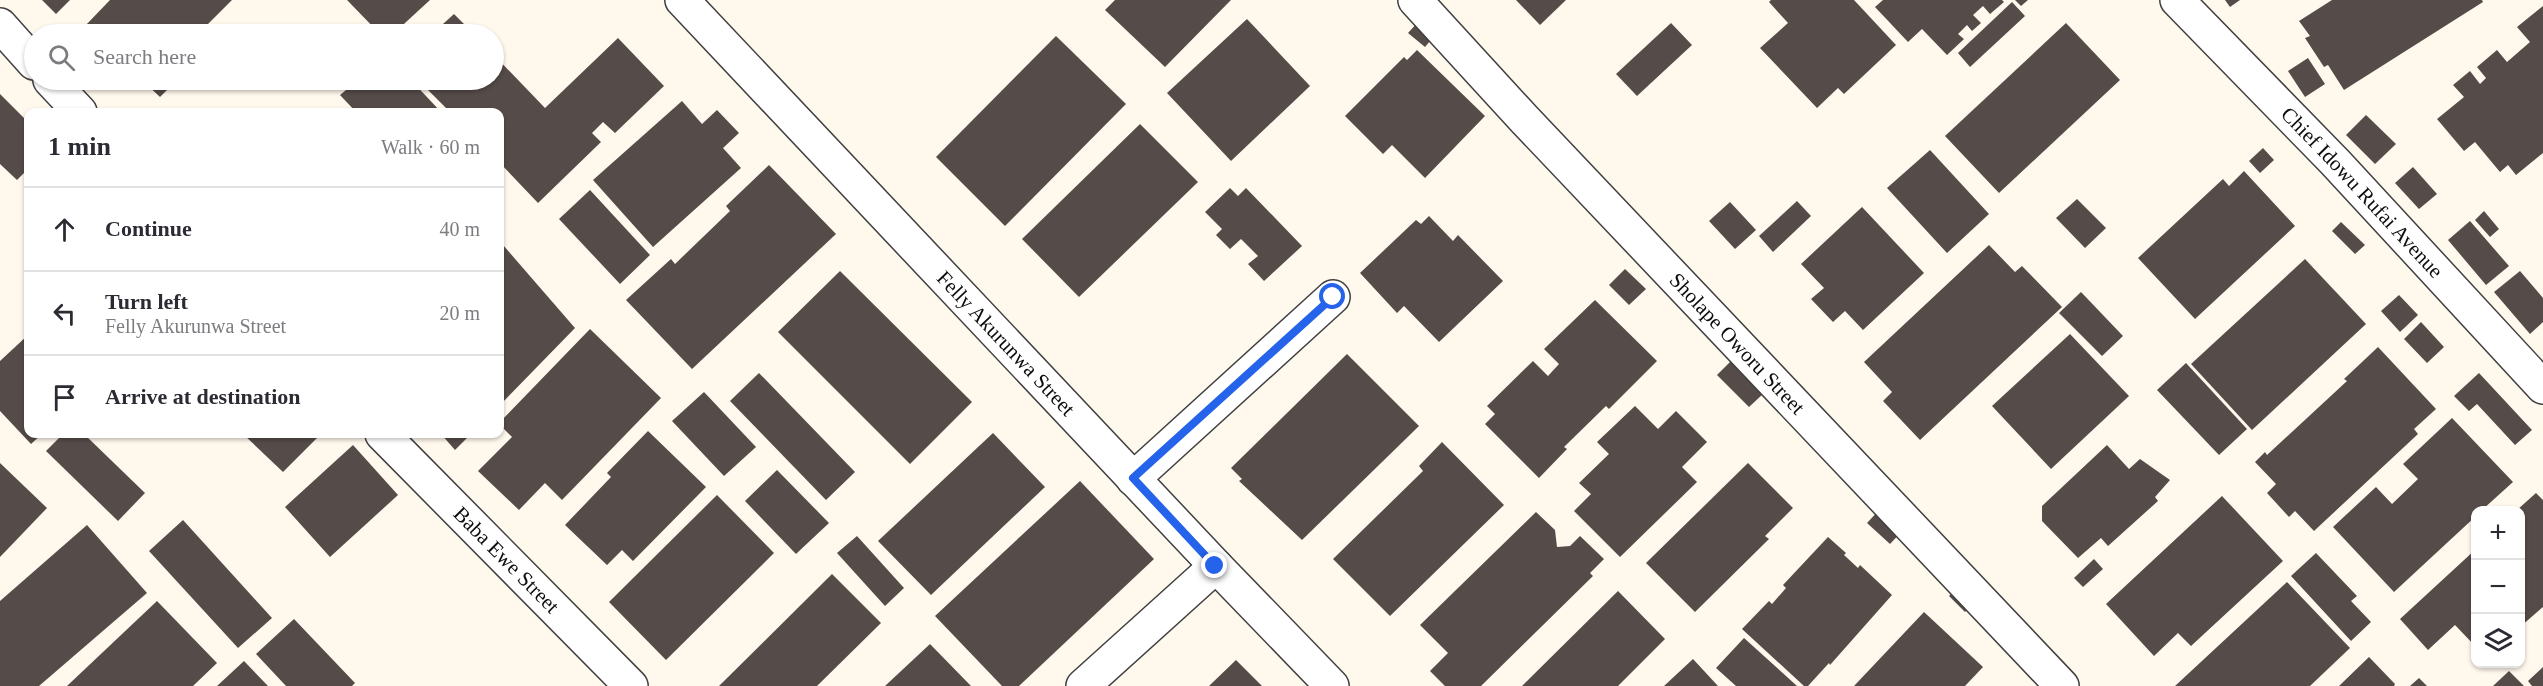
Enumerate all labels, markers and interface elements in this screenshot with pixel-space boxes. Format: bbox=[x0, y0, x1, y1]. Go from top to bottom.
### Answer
search box bbox=[24, 24, 504, 90]
icon: search bbox=[45, 41, 78, 74]
text: Search here bbox=[93, 44, 196, 69]
street label: Chief Idowu Rufai Avenue bbox=[2276, 102, 2448, 283]
text: 1 min bbox=[48, 132, 111, 161]
text: Walk · 60 m bbox=[381, 136, 480, 158]
icon: ahead bbox=[48, 213, 81, 246]
text: Continue bbox=[105, 216, 192, 241]
text: 40 m bbox=[439, 218, 480, 240]
street label: Felly Akurunwa Street bbox=[932, 266, 1080, 421]
street label: Sholape Oworu Street bbox=[1665, 268, 1810, 419]
route start bbox=[1319, 283, 1345, 309]
text: Turn left bbox=[105, 289, 188, 314]
icon: left bbox=[48, 297, 81, 330]
text: 20 m bbox=[439, 302, 480, 324]
text: Felly Akurunwa Street bbox=[105, 315, 286, 337]
icon: arrive bbox=[48, 381, 81, 414]
text: Arrive at destination bbox=[105, 384, 301, 409]
street label: Baba Ewe Street bbox=[449, 502, 564, 618]
map controls bbox=[2471, 506, 2525, 668]
button: + bbox=[2471, 506, 2525, 560]
route end bbox=[1201, 552, 1227, 578]
button: − bbox=[2471, 560, 2525, 614]
button: layers bbox=[2471, 614, 2525, 668]

